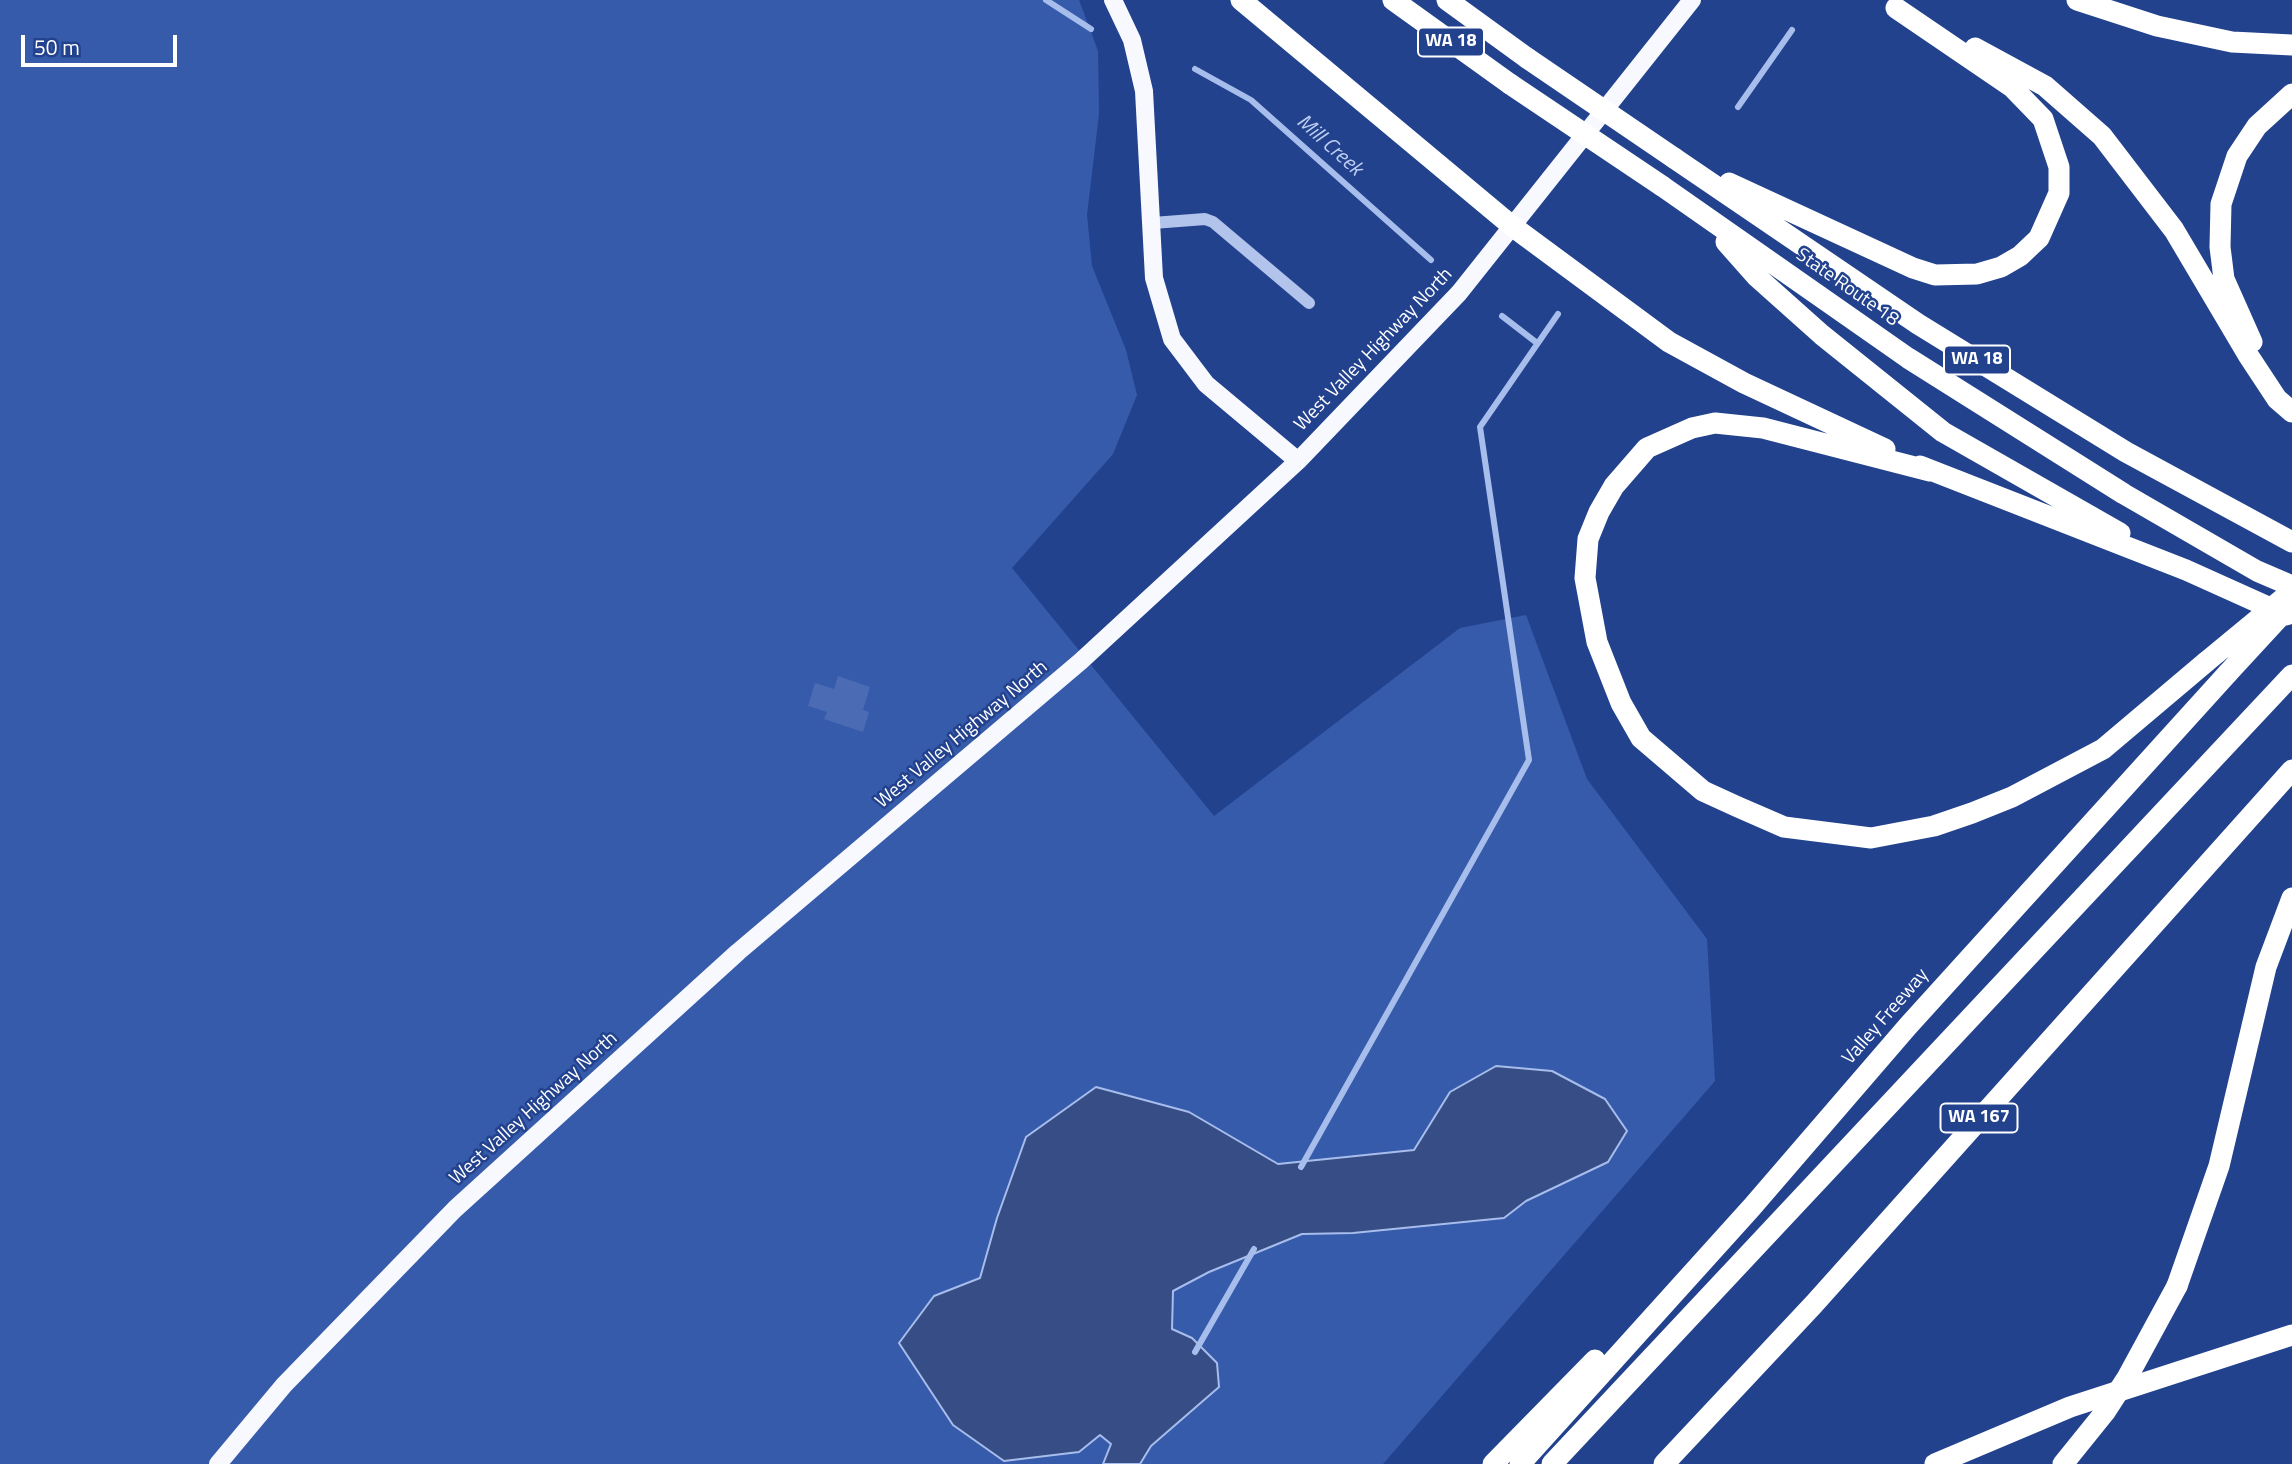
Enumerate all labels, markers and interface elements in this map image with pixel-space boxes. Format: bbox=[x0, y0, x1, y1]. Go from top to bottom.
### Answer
scale bar bbox=[24, 21, 180, 65]
road number: WA 18 bbox=[1418, 28, 1484, 56]
text: 50 m bbox=[34, 31, 80, 63]
water label: Mill Creek bbox=[1291, 110, 1367, 182]
street label: State Route 18 bbox=[1791, 244, 1903, 332]
street label: West Valley Highway North bbox=[1290, 264, 1458, 436]
road number: WA 18 bbox=[1944, 346, 2010, 374]
street label: West Valley Highway North bbox=[871, 656, 1053, 814]
street label: Valley Freeway bbox=[1838, 964, 1934, 1070]
street label: West Valley Highway North bbox=[446, 1028, 622, 1190]
road number: WA 167 bbox=[1940, 1104, 2018, 1133]

